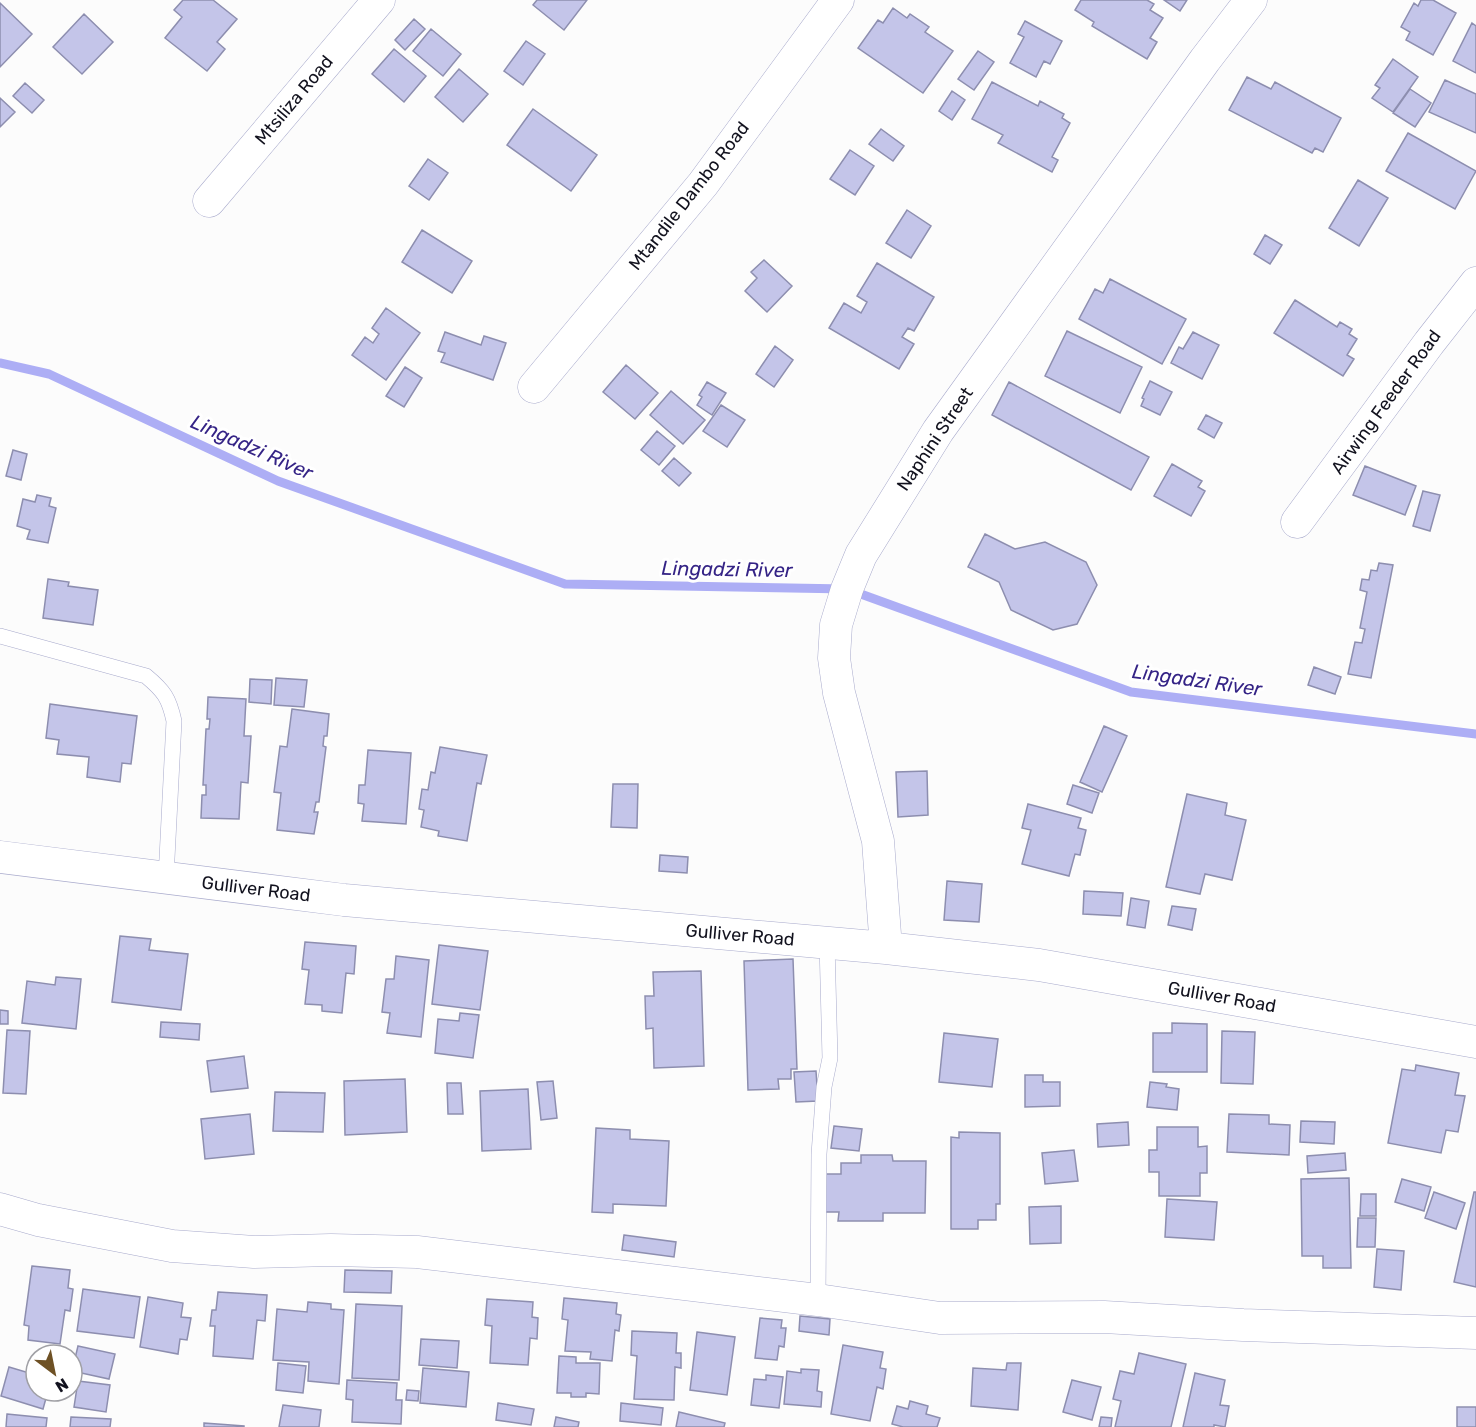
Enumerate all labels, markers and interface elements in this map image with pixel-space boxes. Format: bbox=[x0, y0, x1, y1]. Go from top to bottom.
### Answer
street label: Mtsiliza Road bbox=[250, 51, 338, 149]
street label: Mtandile Dambo Road bbox=[624, 117, 754, 275]
street label: Airwing Feeder Road bbox=[1326, 326, 1446, 478]
street label: Naphini Street bbox=[892, 383, 978, 495]
water label: Lingadzi River bbox=[187, 409, 318, 485]
water label: Lingadzi River bbox=[661, 556, 794, 582]
water label: Lingadzi River bbox=[1130, 659, 1265, 701]
street label: Gulliver Road bbox=[200, 871, 312, 907]
street label: Gulliver Road bbox=[685, 919, 795, 951]
street label: Gulliver Road bbox=[1166, 977, 1278, 1017]
north arrow bbox=[24, 1343, 84, 1403]
text: N bbox=[52, 1374, 72, 1396]

